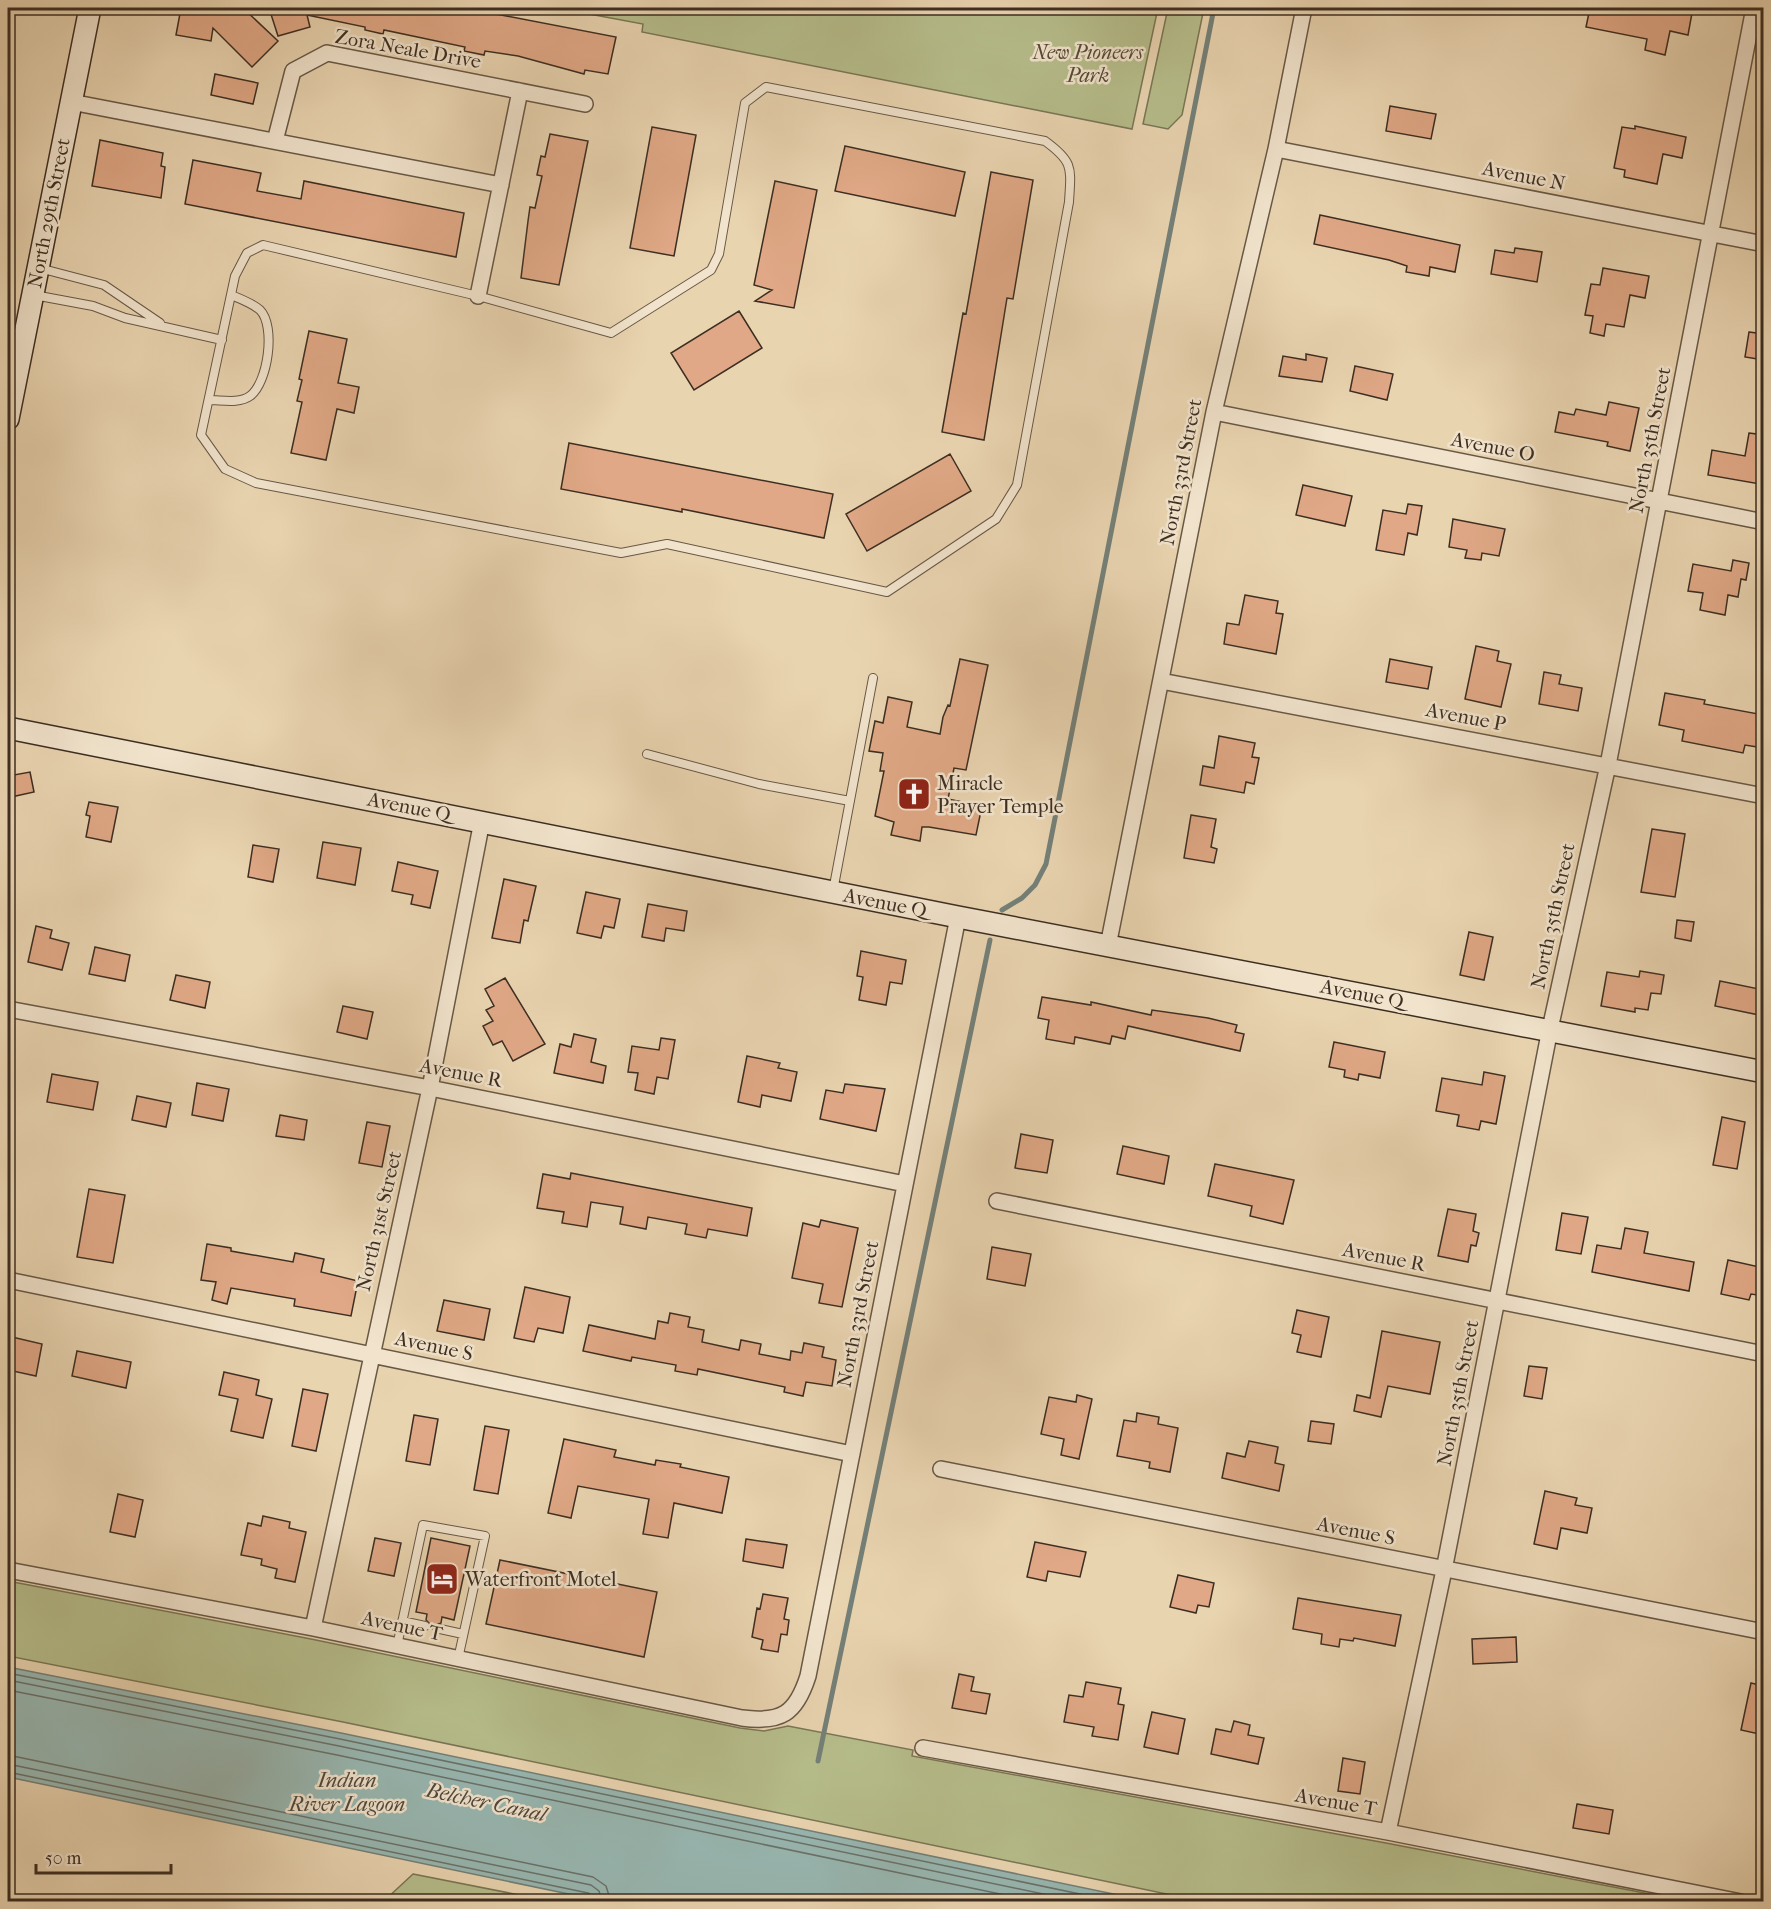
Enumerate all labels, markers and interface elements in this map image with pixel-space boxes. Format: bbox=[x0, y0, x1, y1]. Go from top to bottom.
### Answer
street label: Zora Neale Drive bbox=[333, 25, 483, 73]
park label: New Pioneers Park bbox=[1032, 41, 1144, 87]
street label: North 29th Street bbox=[23, 136, 75, 290]
street label: Avenue N bbox=[1480, 157, 1567, 195]
street label: North 35th Street bbox=[1625, 365, 1675, 515]
street label: North 33rd Street bbox=[1156, 397, 1206, 547]
street label: Avenue O bbox=[1448, 427, 1537, 466]
street label: Avenue P bbox=[1423, 698, 1508, 736]
place label: Miracle Prayer Temple bbox=[937, 772, 1064, 818]
church icon: Miracle Prayer Temple bbox=[896, 776, 932, 812]
street label: Avenue Q bbox=[364, 787, 459, 828]
street label: North 35th Street bbox=[1526, 841, 1580, 991]
street label: Avenue Q bbox=[840, 883, 935, 924]
street label: Avenue Q bbox=[1317, 974, 1412, 1015]
street label: Avenue R bbox=[417, 1054, 506, 1093]
street label: North 31st Street bbox=[352, 1149, 406, 1293]
street label: Avenue R bbox=[1340, 1238, 1429, 1277]
street label: North 33rd Street bbox=[833, 1239, 883, 1389]
street label: North 35th Street bbox=[1433, 1318, 1483, 1468]
street label: Avenue S bbox=[392, 1326, 475, 1365]
street label: Avenue S bbox=[1314, 1512, 1397, 1550]
hotel icon: Waterfront Motel bbox=[424, 1561, 460, 1597]
place label: Waterfront Motel bbox=[464, 1568, 617, 1591]
street label: Avenue T bbox=[358, 1606, 445, 1646]
water label: Indian River Lagoon bbox=[287, 1768, 406, 1816]
water label: Belcher Canal bbox=[423, 1777, 551, 1827]
street label: Avenue T bbox=[1292, 1783, 1379, 1821]
scale bar bbox=[36, 1837, 171, 1875]
text: 50 m bbox=[45, 1848, 82, 1869]

